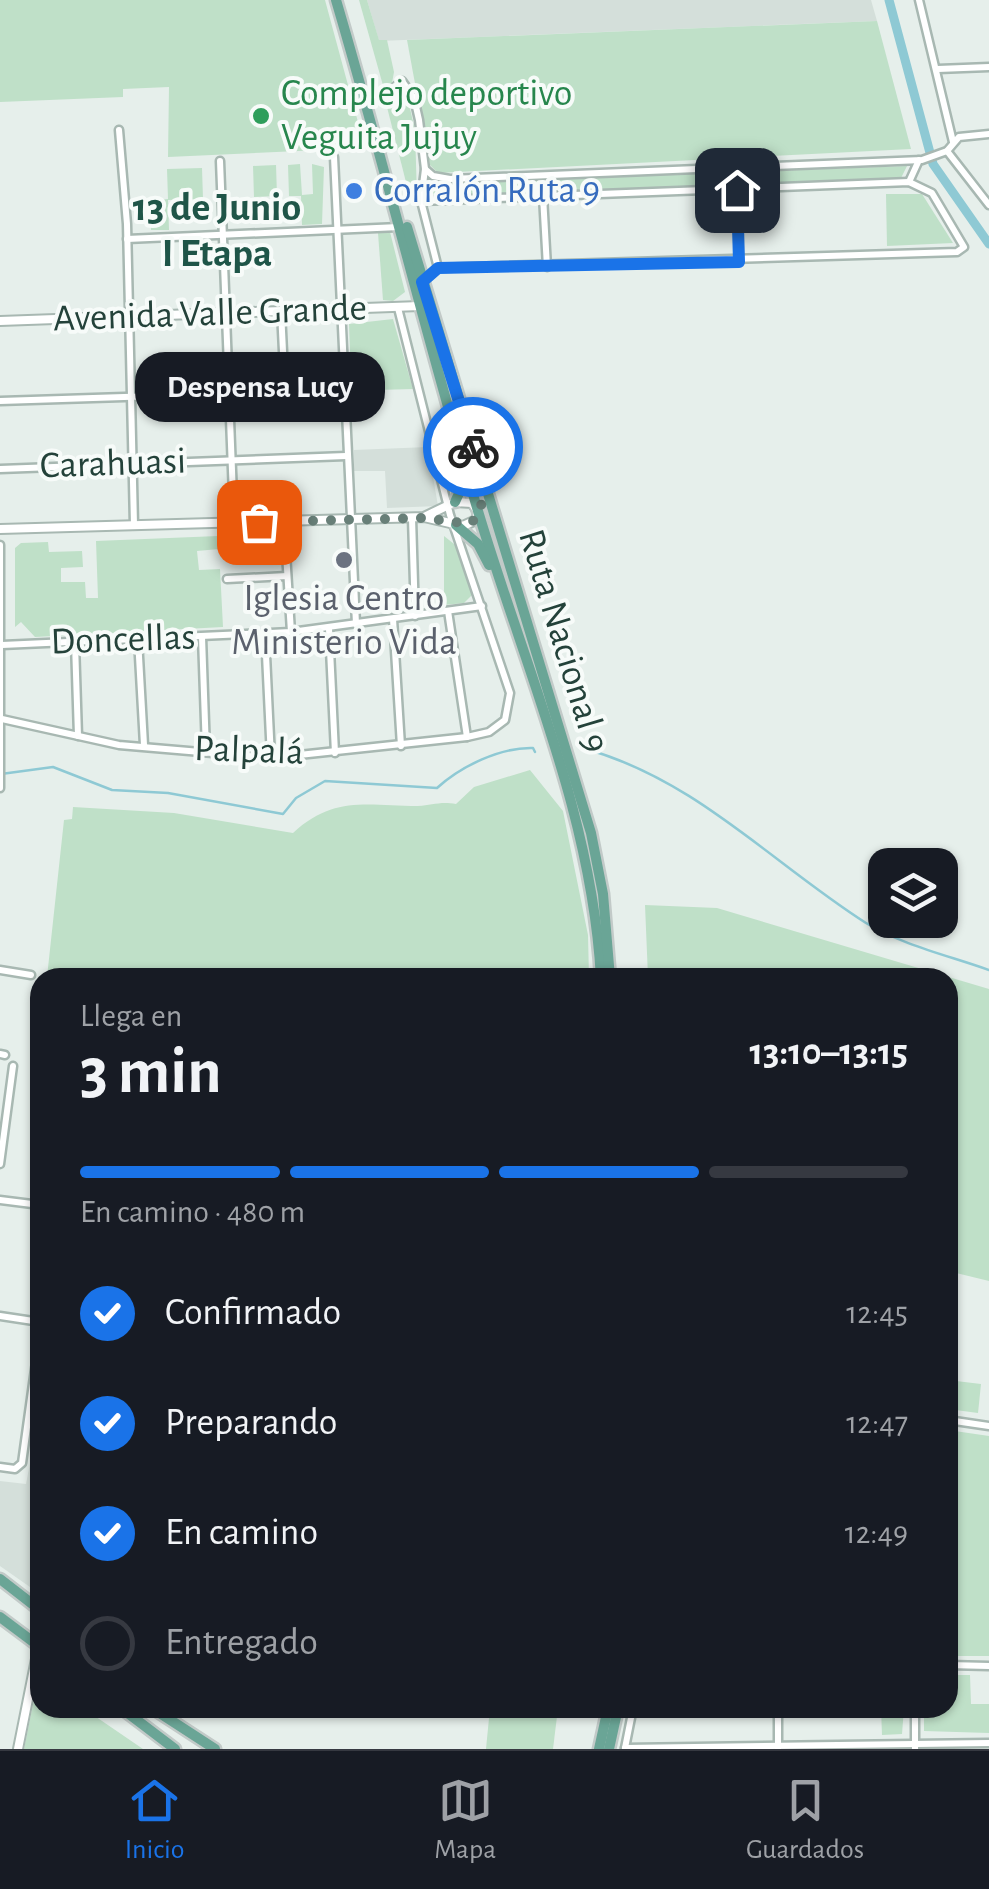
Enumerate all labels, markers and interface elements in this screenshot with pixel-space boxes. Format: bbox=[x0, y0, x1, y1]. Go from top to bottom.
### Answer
place label: Complejo deportivo Veguita Jujuy bbox=[281, 75, 573, 157]
marker: Complejo deportivo Veguita Jujuy bbox=[250, 105, 272, 127]
pin bbox=[695, 148, 780, 233]
icon: home bbox=[710, 163, 765, 218]
place label: Corralón Ruta 9 bbox=[374, 172, 600, 210]
marker: Corralón Ruta 9 bbox=[343, 180, 365, 202]
district label: 13 de Junio I Etapa bbox=[133, 188, 301, 274]
street label: Avenida Valle Grande bbox=[52, 290, 368, 338]
callout: Despensa Lucy bbox=[134, 352, 384, 422]
text: Despensa Lucy bbox=[167, 371, 353, 403]
courier bbox=[423, 397, 523, 497]
icon: bike bbox=[446, 420, 501, 475]
street label: Carahuasi bbox=[39, 442, 187, 486]
pin bbox=[217, 480, 302, 565]
icon: bag bbox=[232, 495, 287, 550]
street label: Ruta Nacional 9 bbox=[511, 525, 615, 757]
marker: Iglesia Centro Ministerio Vida bbox=[333, 549, 355, 571]
place label: Iglesia Centro Ministerio Vida bbox=[231, 580, 457, 662]
street label: Doncellas bbox=[50, 618, 196, 662]
street label: Palpalá bbox=[194, 730, 304, 772]
map controls bbox=[868, 848, 958, 938]
button: layers bbox=[868, 848, 958, 938]
text: Llega en bbox=[80, 1000, 182, 1032]
text: 13:10–13:15 bbox=[749, 1034, 908, 1072]
text: 3 min bbox=[80, 1040, 222, 1105]
text: En camino · 480 m bbox=[80, 1196, 305, 1228]
icon: check bbox=[80, 1286, 135, 1341]
text: Confirmado bbox=[165, 1294, 341, 1332]
text: 12:45 bbox=[846, 1297, 908, 1329]
icon: check bbox=[80, 1396, 135, 1451]
text: Preparando bbox=[165, 1404, 338, 1442]
text: 12:47 bbox=[846, 1407, 908, 1439]
icon: check bbox=[80, 1506, 135, 1561]
text: En camino bbox=[165, 1514, 318, 1552]
text: 12:49 bbox=[845, 1517, 908, 1549]
text: Entregado bbox=[165, 1624, 318, 1662]
tab: Inicio bbox=[125, 1773, 185, 1867]
tab: Mapa bbox=[434, 1773, 496, 1867]
tab: Guardados bbox=[746, 1773, 864, 1867]

